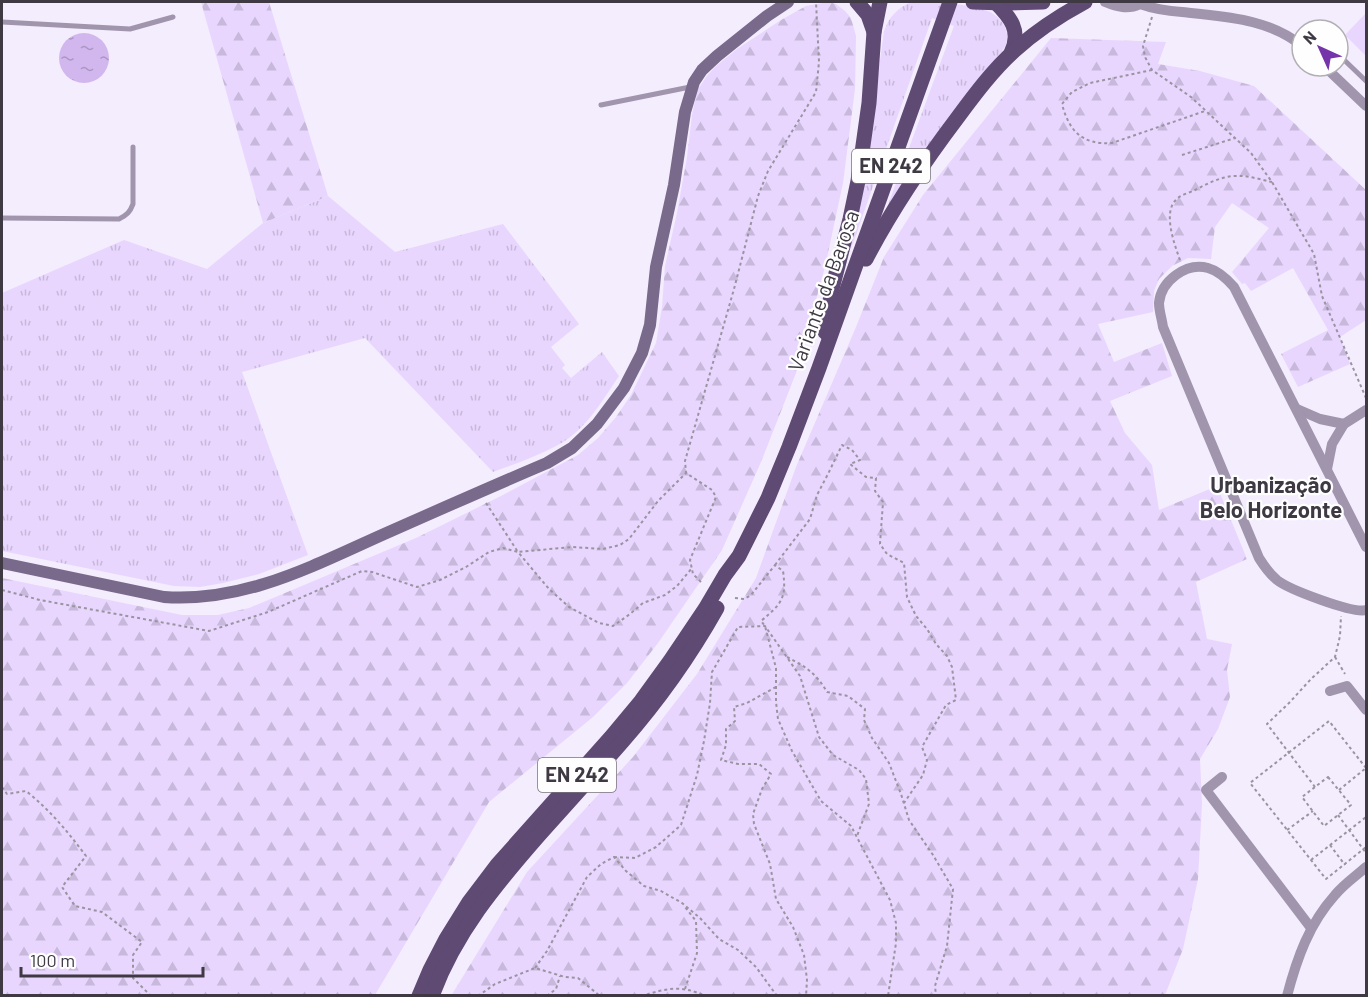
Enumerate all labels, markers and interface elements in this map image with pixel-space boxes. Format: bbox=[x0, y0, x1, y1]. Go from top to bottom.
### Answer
north arrow bbox=[1290, 18, 1350, 78]
text: N bbox=[1299, 27, 1320, 48]
road number: EN 242 bbox=[852, 149, 930, 183]
street label: Variante da Barosa bbox=[782, 206, 863, 375]
district label: Urbanização Belo Horizonte bbox=[1200, 471, 1342, 522]
road number: EN 242 bbox=[538, 758, 616, 792]
scale bar bbox=[21, 940, 202, 978]
text: 100 m bbox=[30, 949, 75, 971]

